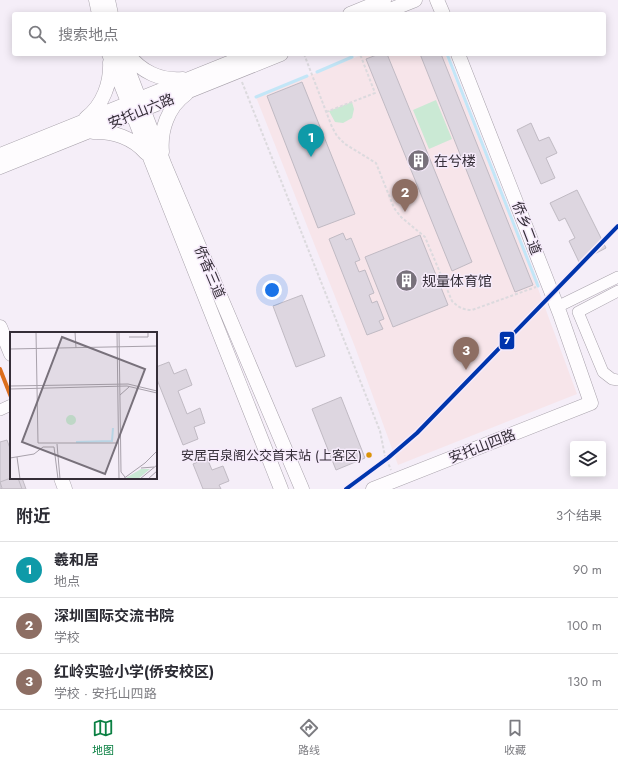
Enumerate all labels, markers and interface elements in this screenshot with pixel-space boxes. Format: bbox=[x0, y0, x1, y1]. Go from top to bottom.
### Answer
search box bbox=[12, 12, 606, 56]
icon: search bbox=[26, 23, 48, 45]
text: 搜索地点 bbox=[58, 24, 118, 46]
street label: 安托山六路 bbox=[105, 89, 177, 133]
pin: 1 bbox=[298, 124, 324, 157]
building icon: 在兮楼 bbox=[406, 148, 432, 174]
place label: 在兮楼 bbox=[434, 151, 476, 171]
pin: 2 bbox=[392, 179, 418, 212]
street label: 侨乡二道 bbox=[508, 198, 546, 258]
street label: 侨香三道 bbox=[190, 242, 230, 302]
building icon: 规量体育馆 bbox=[394, 268, 420, 294]
place label: 规量体育馆 bbox=[422, 271, 492, 291]
your location bbox=[262, 280, 282, 300]
line badge: 7 bbox=[499, 331, 515, 350]
inset map bbox=[10, 332, 157, 479]
text: 7 bbox=[504, 332, 511, 348]
pin: 3 bbox=[453, 337, 479, 370]
street label: 安托山四路 bbox=[446, 424, 518, 468]
map controls bbox=[570, 441, 606, 477]
button: layers bbox=[570, 441, 606, 477]
place label: 安居百泉阁公交首末站 (上客区) bbox=[181, 446, 362, 465]
marker: 安居百泉阁公交首末站 (上客区) bbox=[364, 450, 374, 460]
text: 附近 bbox=[16, 504, 50, 528]
text: 3个结果 bbox=[556, 506, 602, 525]
text: 羲和居 bbox=[54, 549, 99, 571]
text: 1 bbox=[26, 560, 32, 579]
text: 90 m bbox=[573, 560, 602, 579]
text: 地点 bbox=[54, 572, 80, 591]
text: 深圳国际交流书院 bbox=[54, 605, 174, 627]
text: 2 bbox=[25, 616, 33, 635]
text: 100 m bbox=[567, 616, 602, 635]
text: 学校 bbox=[54, 628, 80, 647]
text: 红岭实验小学(侨安校区) bbox=[54, 661, 214, 683]
text: 3 bbox=[25, 672, 33, 691]
text: 130 m bbox=[567, 672, 602, 691]
text: 学校 · 安托山四路 bbox=[54, 684, 157, 703]
tab: 地图 bbox=[92, 717, 114, 758]
tab: 路线 bbox=[298, 717, 320, 758]
tab: 收藏 bbox=[504, 717, 526, 758]

